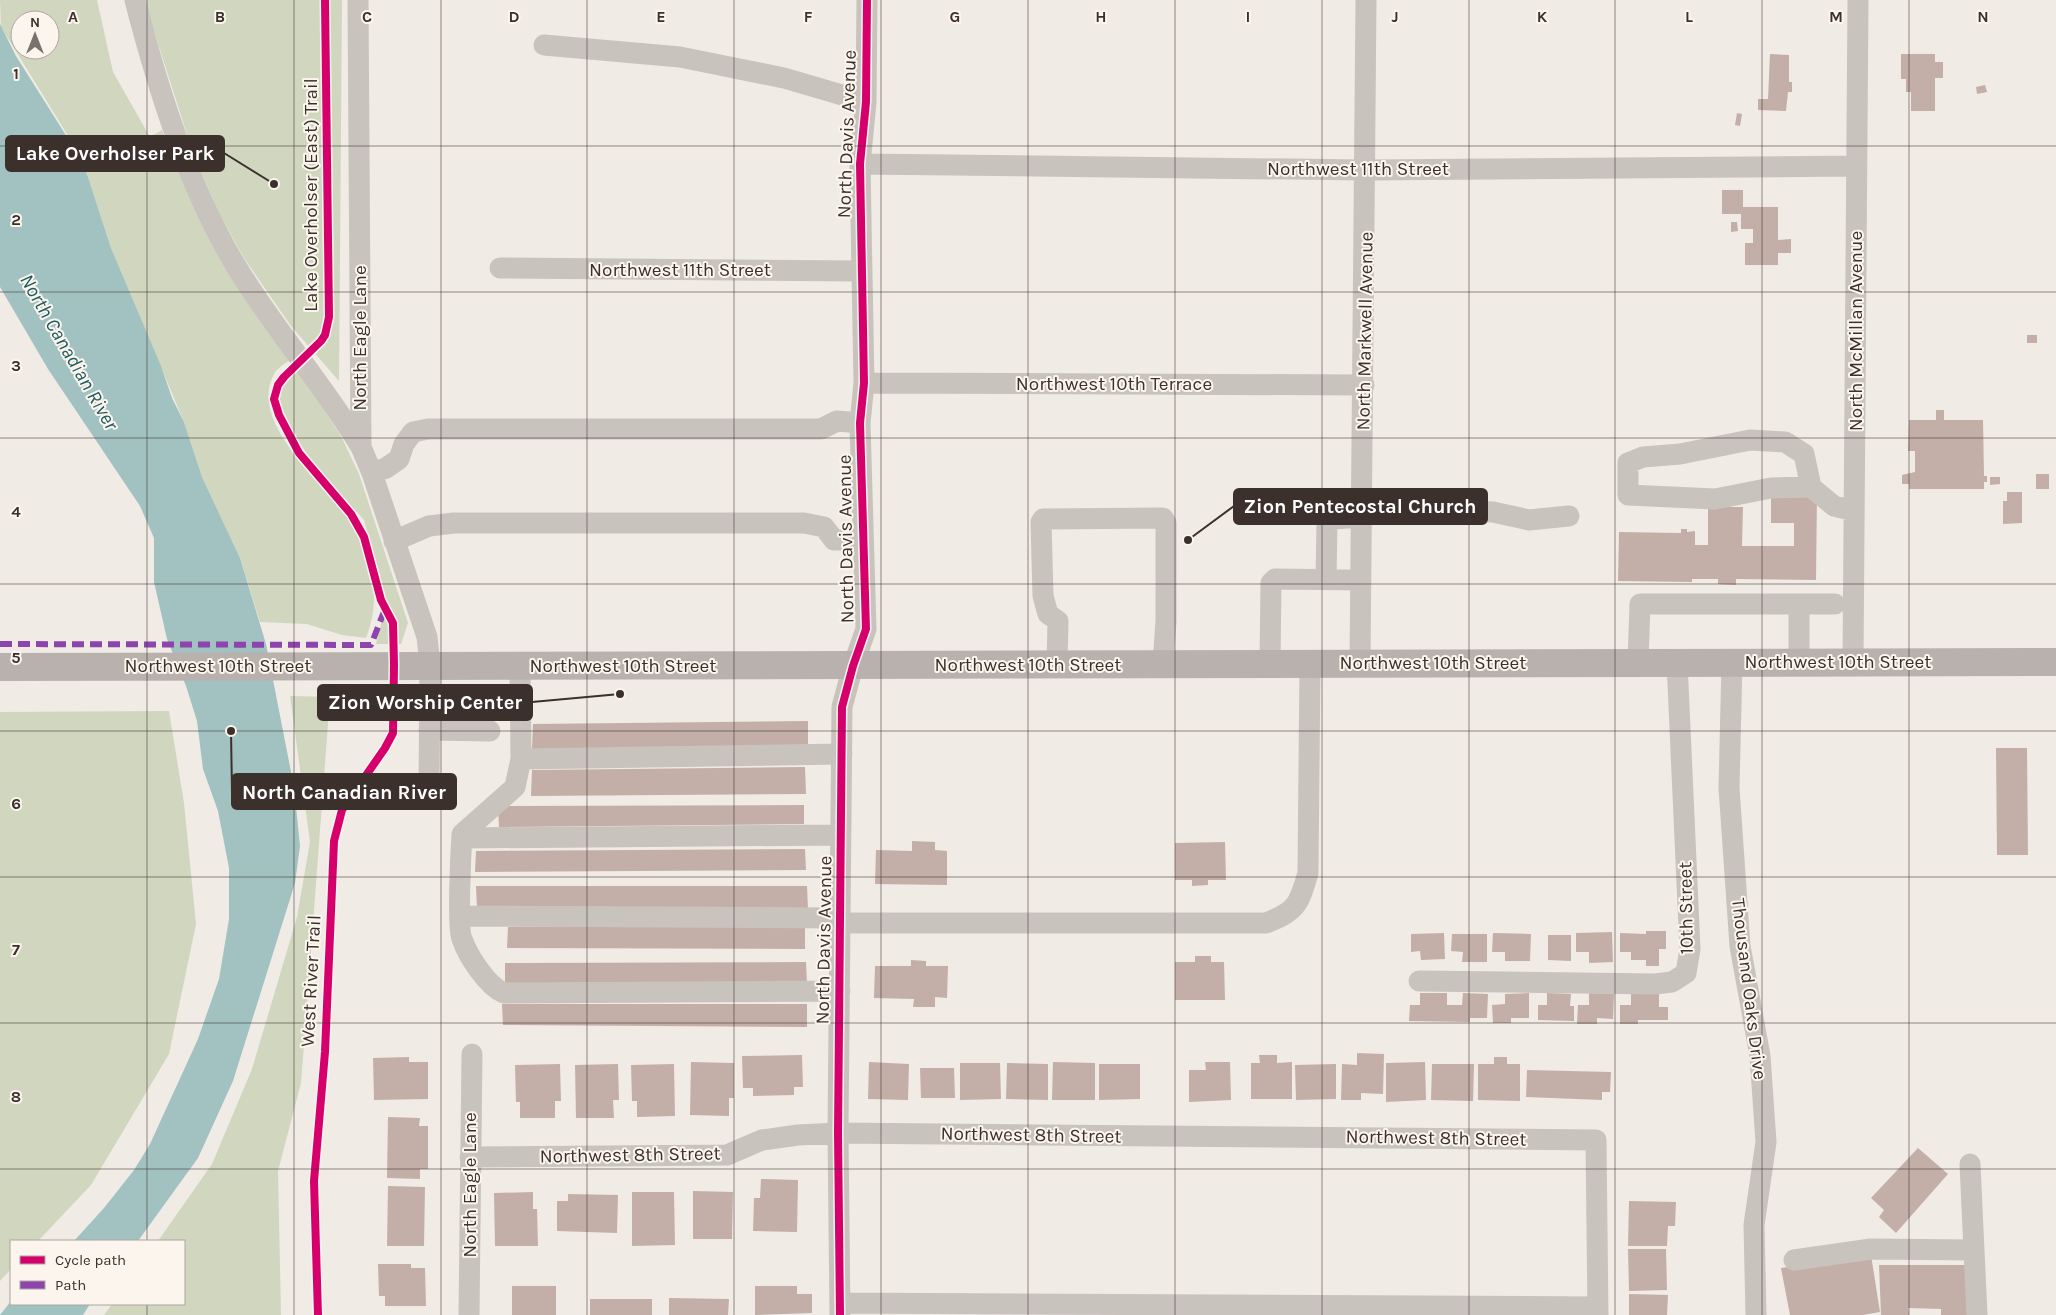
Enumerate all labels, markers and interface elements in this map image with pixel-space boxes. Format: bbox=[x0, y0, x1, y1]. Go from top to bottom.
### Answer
text: A bbox=[68, 7, 78, 26]
text: B bbox=[215, 7, 225, 26]
text: C bbox=[362, 7, 372, 26]
text: D bbox=[509, 7, 520, 26]
text: E bbox=[656, 7, 666, 26]
text: F bbox=[804, 7, 813, 26]
text: G bbox=[950, 7, 960, 26]
text: H bbox=[1095, 7, 1107, 26]
text: I bbox=[1246, 7, 1250, 26]
text: J bbox=[1391, 7, 1399, 26]
text: K bbox=[1537, 7, 1548, 26]
text: L bbox=[1685, 7, 1693, 26]
text: M bbox=[1829, 7, 1843, 26]
text: N bbox=[1977, 7, 1989, 26]
north arrow bbox=[10, 10, 60, 60]
text: N bbox=[30, 14, 40, 31]
street label: North Davis Avenue bbox=[833, 49, 861, 219]
text: 1 bbox=[13, 64, 19, 83]
street label: Lake Overholser (East) Trail bbox=[300, 78, 322, 312]
callout: Lake Overholser Park bbox=[6, 136, 224, 171]
text: Lake Overholser Park bbox=[16, 142, 214, 165]
street label: Northwest 11th Street bbox=[1267, 158, 1449, 180]
text: 2 bbox=[11, 210, 21, 229]
street label: North Markwell Avenue bbox=[1352, 231, 1378, 431]
street label: North McMillan Avenue bbox=[1845, 231, 1867, 431]
street label: Northwest 11th Street bbox=[589, 259, 771, 281]
street label: North Eagle Lane bbox=[349, 265, 371, 411]
water label: North Canadian River bbox=[15, 270, 123, 435]
text: 3 bbox=[11, 356, 21, 375]
street label: Northwest 10th Terrace bbox=[1016, 373, 1212, 395]
street label: North Davis Avenue bbox=[834, 455, 858, 623]
callout: Zion Pentecostal Church bbox=[1234, 489, 1487, 524]
text: Zion Pentecostal Church bbox=[1244, 495, 1476, 518]
text: 4 bbox=[11, 502, 21, 521]
text: 5 bbox=[11, 648, 21, 667]
street label: Northwest 10th Street bbox=[1745, 651, 1931, 673]
street label: Northwest 10th Street bbox=[1340, 652, 1526, 674]
street label: Northwest 10th Street bbox=[935, 654, 1121, 676]
street label: Northwest 10th Street bbox=[125, 655, 311, 677]
street label: Northwest 10th Street bbox=[530, 655, 716, 677]
callout: Zion Worship Center bbox=[318, 685, 532, 720]
text: Zion Worship Center bbox=[328, 691, 522, 714]
callout: North Canadian River bbox=[232, 774, 456, 809]
text: North Canadian River bbox=[242, 781, 446, 804]
text: 6 bbox=[11, 794, 21, 813]
street label: North Davis Avenue bbox=[812, 856, 836, 1024]
street label: 10th Street bbox=[1674, 861, 1698, 955]
street label: Thousand Oaks Drive bbox=[1727, 897, 1771, 1081]
street label: West River Trail bbox=[297, 914, 325, 1048]
text: 7 bbox=[12, 940, 20, 959]
text: 8 bbox=[11, 1087, 21, 1106]
street label: North Eagle Lane bbox=[459, 1112, 481, 1258]
street label: Northwest 8th Street bbox=[940, 1122, 1122, 1148]
street label: Northwest 8th Street bbox=[1345, 1125, 1527, 1151]
street label: Northwest 8th Street bbox=[539, 1142, 721, 1168]
legend bbox=[10, 1240, 185, 1305]
text: Cycle path bbox=[55, 1251, 126, 1269]
text: Path bbox=[55, 1276, 86, 1294]

